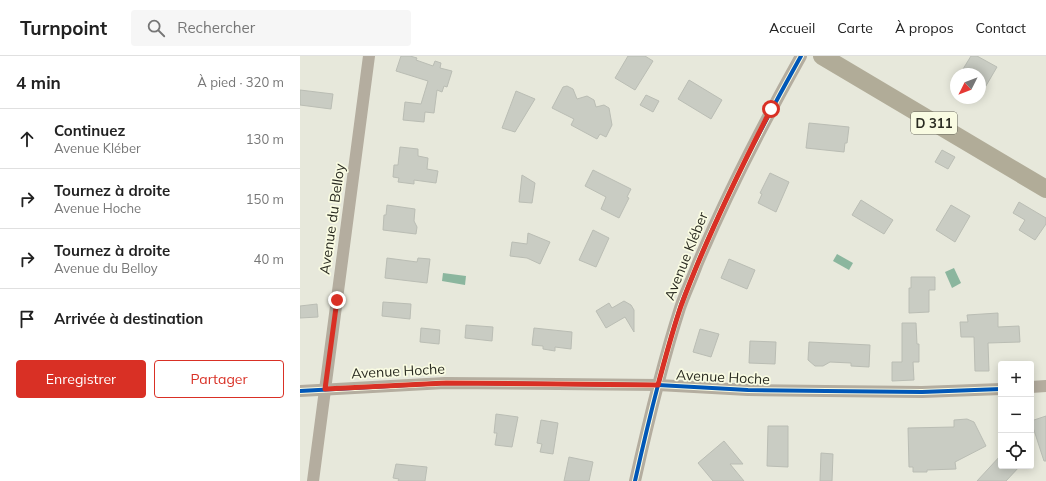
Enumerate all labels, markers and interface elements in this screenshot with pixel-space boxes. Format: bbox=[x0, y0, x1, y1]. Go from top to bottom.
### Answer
search box bbox=[131, 10, 411, 46]
text: Turnpoint bbox=[20, 16, 107, 40]
icon: search bbox=[145, 17, 167, 39]
text: Rechercher bbox=[177, 18, 255, 37]
text: Accueil bbox=[769, 19, 815, 37]
text: Carte bbox=[837, 19, 873, 37]
text: À propos bbox=[895, 19, 954, 37]
text: Contact bbox=[976, 19, 1026, 37]
north arrow bbox=[950, 68, 986, 104]
text: 4 min bbox=[16, 72, 61, 93]
text: À pied · 320 m bbox=[197, 74, 284, 90]
route start bbox=[762, 100, 780, 118]
road number: D 311 bbox=[911, 112, 957, 134]
text: Continuez bbox=[54, 121, 125, 140]
icon: ahead bbox=[16, 128, 38, 150]
text: 130 m bbox=[246, 131, 284, 147]
text: Avenue Kléber bbox=[54, 140, 141, 156]
street label: Avenue du Belloy bbox=[315, 162, 349, 276]
text: Tournez à droite bbox=[54, 181, 170, 200]
icon: right bbox=[16, 188, 38, 210]
text: 150 m bbox=[246, 191, 284, 207]
text: Avenue Hoche bbox=[54, 200, 141, 216]
street label: Avenue Kléber bbox=[660, 209, 712, 303]
text: Tournez à droite bbox=[54, 241, 170, 260]
icon: right bbox=[16, 248, 38, 270]
text: 40 m bbox=[254, 251, 284, 267]
text: Avenue du Belloy bbox=[54, 260, 158, 276]
route end bbox=[328, 291, 346, 309]
icon: arrive bbox=[16, 308, 38, 330]
text: Arrivée à destination bbox=[54, 309, 203, 328]
button: Enregistrer bbox=[16, 360, 146, 398]
button: Partager bbox=[154, 360, 284, 398]
street label: Avenue Hoche bbox=[351, 360, 445, 382]
map controls bbox=[998, 361, 1034, 469]
button: + bbox=[998, 361, 1034, 397]
street label: Avenue Hoche bbox=[676, 366, 770, 388]
button: − bbox=[998, 397, 1034, 433]
button: locate bbox=[998, 433, 1034, 469]

